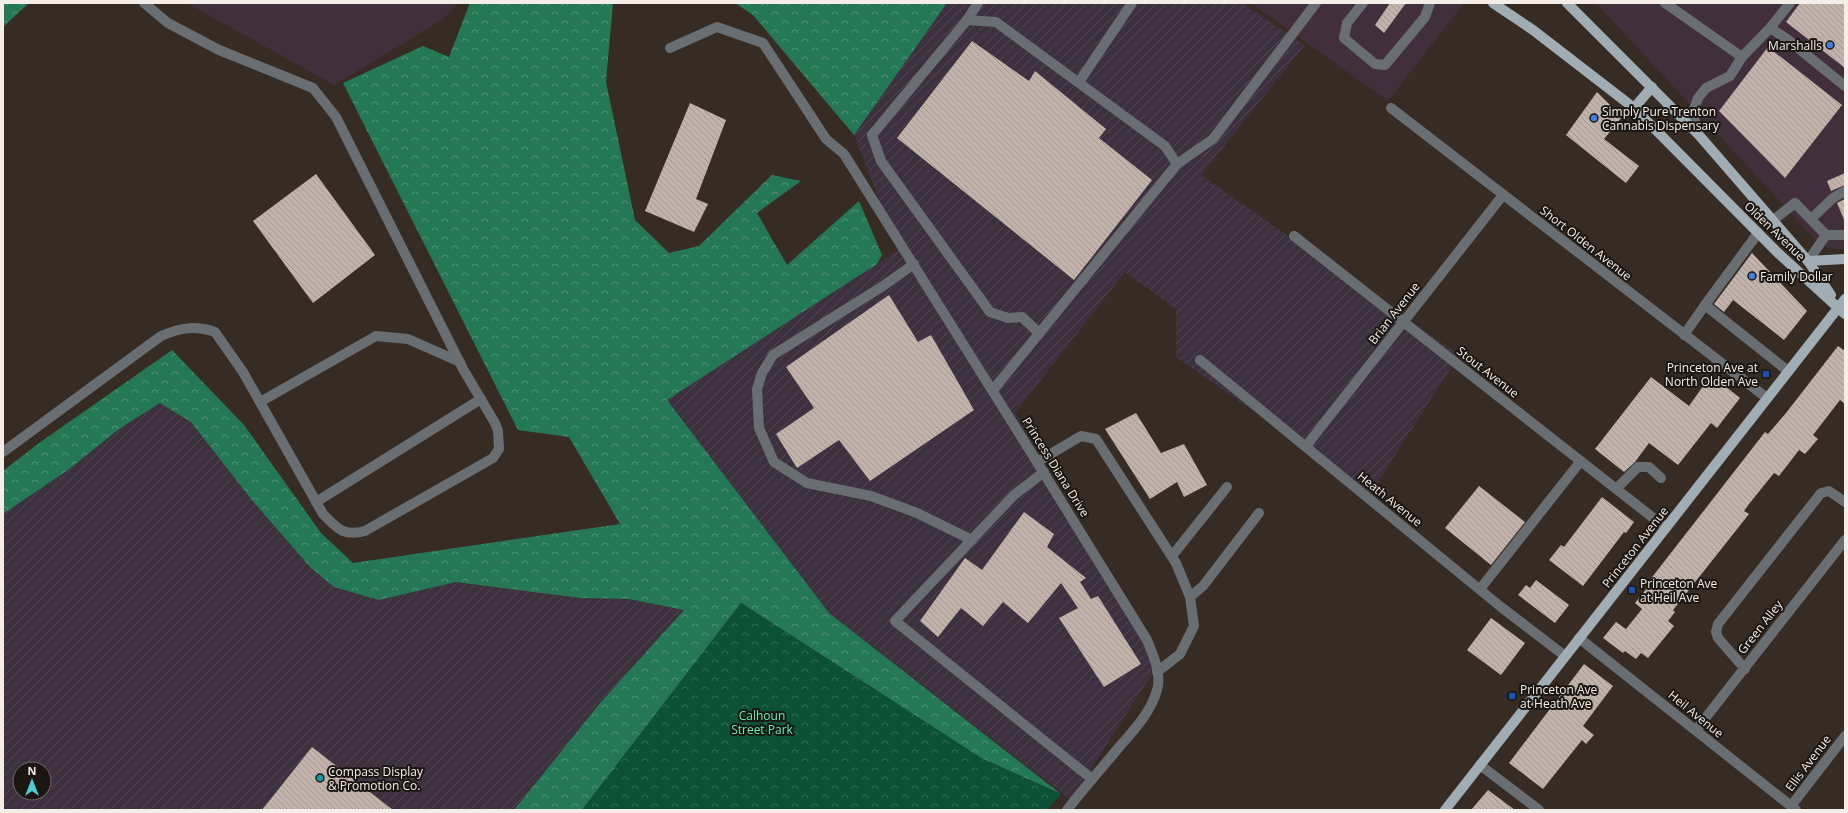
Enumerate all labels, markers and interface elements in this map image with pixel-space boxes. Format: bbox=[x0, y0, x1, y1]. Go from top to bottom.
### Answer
place label: Marshalls bbox=[1768, 37, 1822, 54]
marker: Marshalls bbox=[1825, 40, 1835, 50]
place label: Simply Pure Trenton Cannabis Dispensary bbox=[1602, 103, 1720, 134]
marker: Simply Pure Trenton Cannabis Dispensary bbox=[1589, 113, 1599, 123]
street label: Olden Avenue bbox=[1741, 198, 1809, 265]
street label: Short Olden Avenue bbox=[1537, 202, 1636, 284]
place label: Family Dollar bbox=[1760, 268, 1833, 285]
marker: Family Dollar bbox=[1747, 271, 1757, 281]
street label: Brian Avenue bbox=[1364, 278, 1424, 348]
street label: Stout Avenue bbox=[1453, 342, 1523, 402]
place label: Princeton Ave at North Olden Ave bbox=[1665, 359, 1758, 390]
marker: Princeton Ave at North Olden Ave bbox=[1761, 369, 1771, 379]
street label: Princess Diana Drive bbox=[1018, 414, 1094, 520]
street label: Heath Avenue bbox=[1354, 468, 1426, 531]
street label: Princeton Avenue bbox=[1598, 503, 1672, 591]
place label: Princeton Ave at Heil Ave bbox=[1640, 575, 1718, 606]
marker: Princeton Ave at Heil Ave bbox=[1627, 585, 1637, 595]
street label: Green Alley bbox=[1734, 596, 1787, 657]
place label: Princeton Ave at Heath Ave bbox=[1520, 681, 1598, 712]
street label: Heil Avenue bbox=[1665, 686, 1727, 742]
marker: Princeton Ave at Heath Ave bbox=[1507, 691, 1517, 701]
park label: Calhoun Street Park bbox=[731, 707, 794, 738]
street label: Ellis Avenue bbox=[1781, 731, 1835, 795]
north arrow bbox=[12, 761, 52, 801]
text: N bbox=[28, 763, 36, 778]
place label: Compass Display & Promotion Co. bbox=[328, 763, 424, 794]
marker: Compass Display & Promotion Co. bbox=[315, 773, 325, 783]

